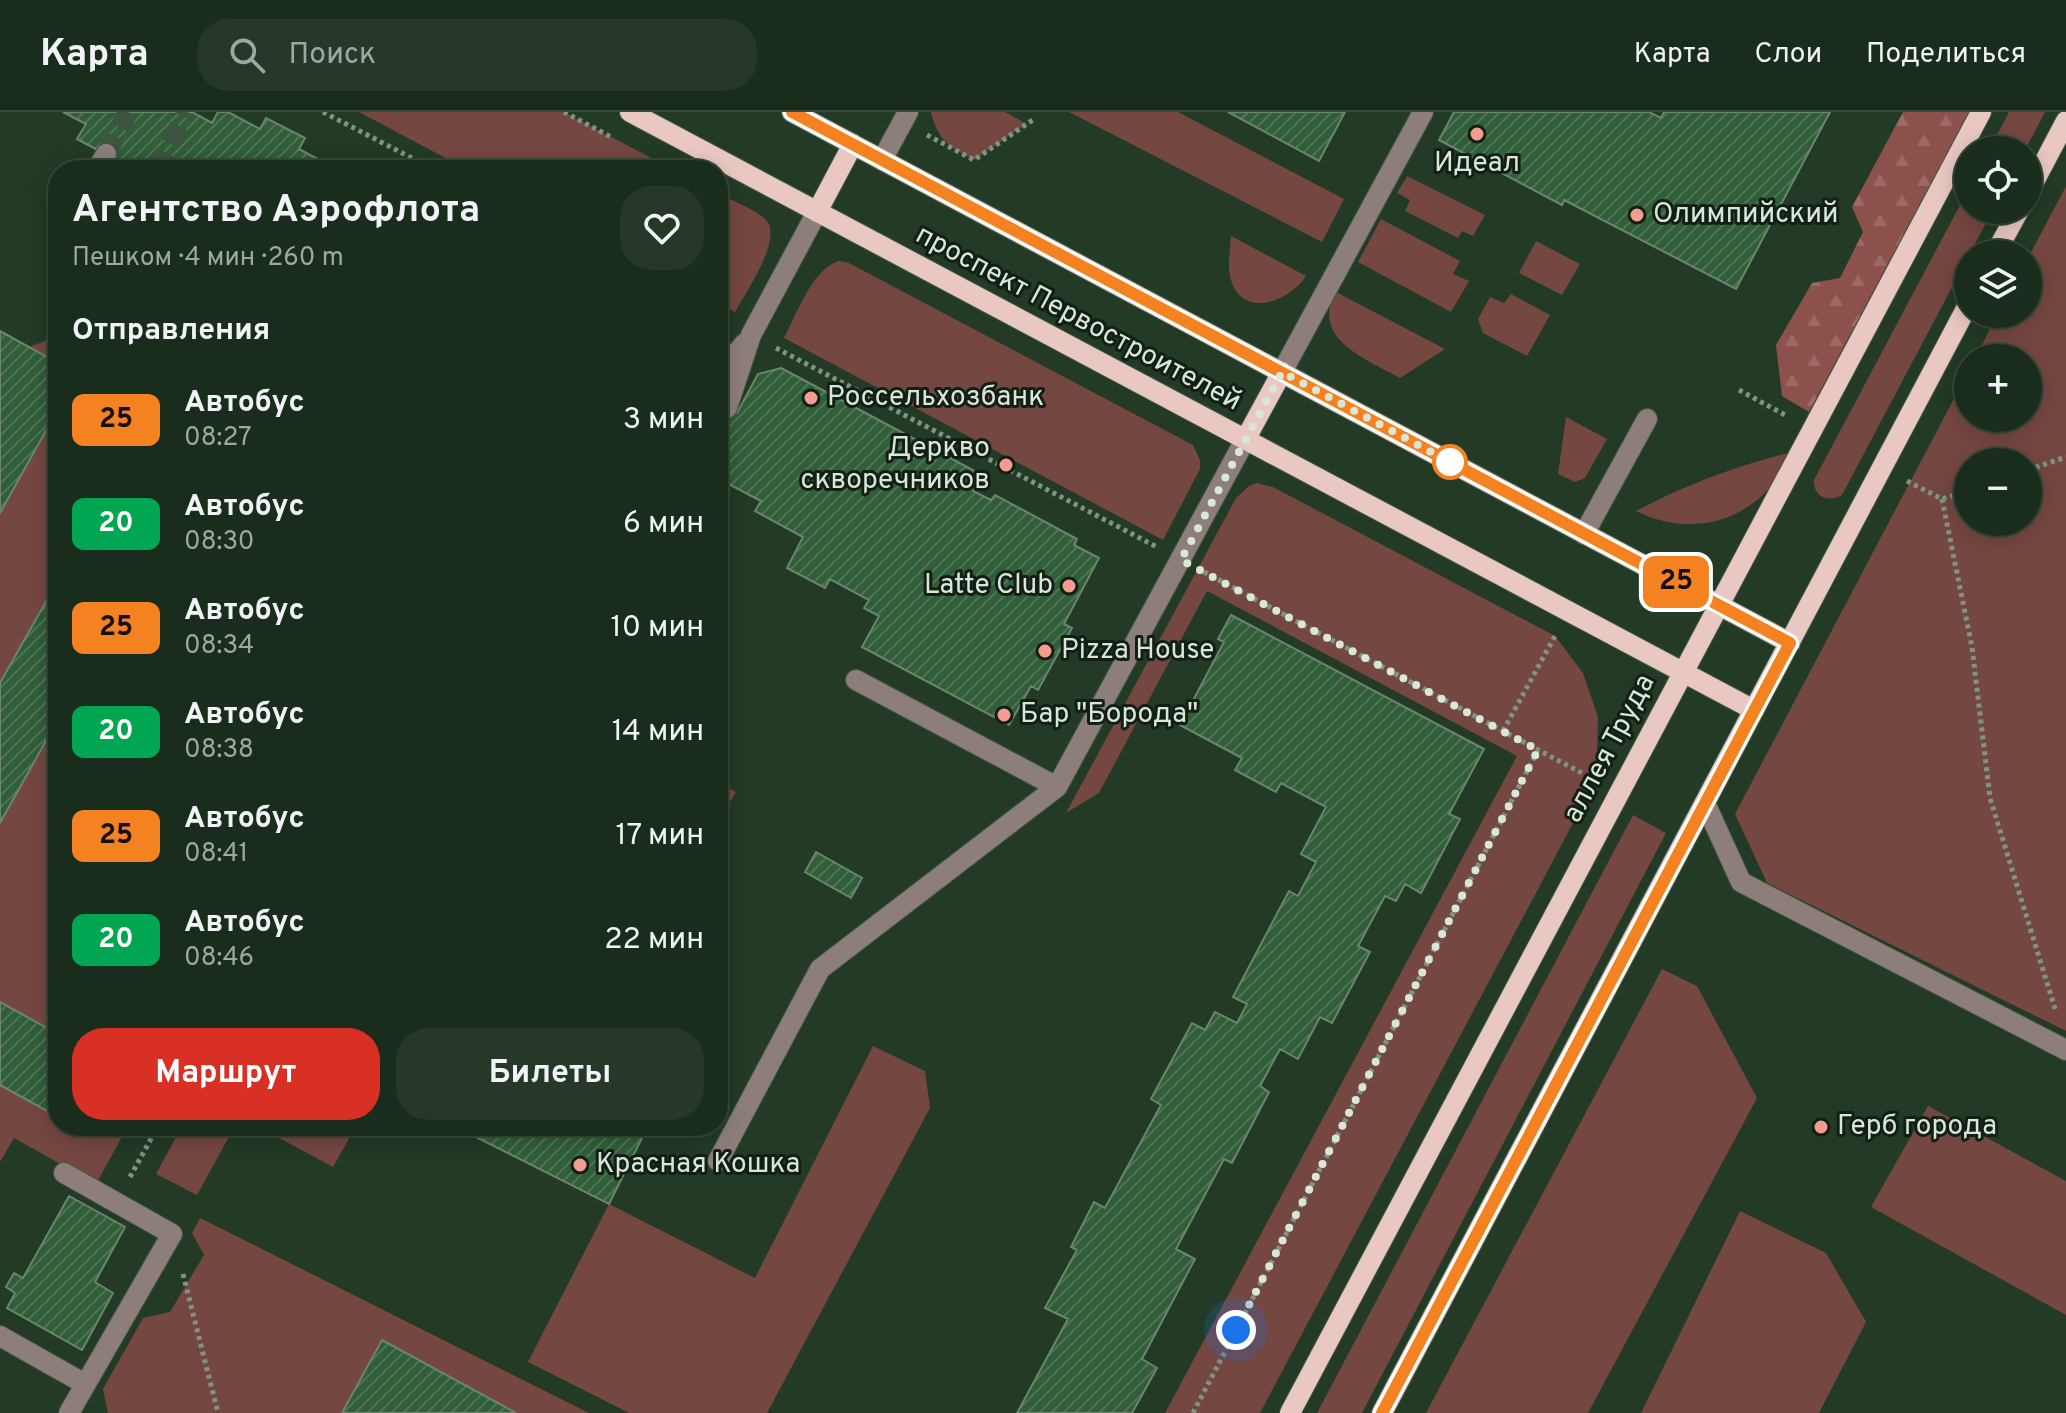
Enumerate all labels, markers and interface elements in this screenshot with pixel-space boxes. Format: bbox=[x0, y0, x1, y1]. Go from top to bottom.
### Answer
search box bbox=[197, 19, 757, 91]
text: Карта bbox=[40, 31, 149, 80]
icon: search bbox=[225, 33, 269, 77]
text: Поиск bbox=[289, 37, 376, 74]
text: Карта bbox=[1634, 37, 1710, 73]
text: Слои bbox=[1754, 37, 1822, 73]
text: Поделиться bbox=[1866, 37, 2026, 73]
marker: Идеал bbox=[1468, 125, 1486, 143]
map controls bbox=[1954, 136, 2042, 536]
button: locate bbox=[1954, 136, 2042, 224]
place label: Идеал bbox=[1434, 146, 1520, 182]
button: heart bbox=[620, 186, 704, 270]
text: Агентство Аэрофлота bbox=[72, 187, 480, 236]
place label: Олимпийский bbox=[1653, 197, 1838, 233]
marker: Олимпийский bbox=[1628, 206, 1646, 224]
street label: проспект Первостроителей bbox=[909, 218, 1247, 420]
button: layers bbox=[1954, 240, 2042, 328]
text: Пешком · 4 мин · 260 m bbox=[72, 242, 344, 275]
text: Отправления bbox=[72, 313, 270, 350]
button: + bbox=[1954, 344, 2042, 432]
place label: Россельхозбанк bbox=[827, 380, 1044, 416]
text: Автобус bbox=[184, 385, 305, 422]
marker: Россельхозбанк bbox=[802, 389, 820, 407]
text: 25 bbox=[99, 402, 133, 438]
text: 3 мин bbox=[623, 402, 704, 439]
text: 08:27 bbox=[184, 422, 252, 455]
place label: Деркво скворечников bbox=[800, 431, 990, 499]
unlabelled marker bbox=[1433, 445, 1467, 479]
button: − bbox=[1954, 448, 2042, 536]
marker: Деркво скворечников bbox=[997, 456, 1015, 474]
text: Автобус bbox=[184, 489, 305, 526]
text: 20 bbox=[98, 506, 134, 542]
text: 6 мин bbox=[623, 506, 704, 543]
text: 08:30 bbox=[184, 526, 255, 559]
line badge: 25 bbox=[1640, 556, 1712, 608]
text: 25 bbox=[1659, 564, 1693, 600]
place label: Latte Club bbox=[924, 568, 1053, 604]
marker: Latte Club bbox=[1060, 577, 1078, 595]
text: Автобус bbox=[184, 593, 305, 630]
text: 25 bbox=[99, 610, 133, 646]
text: 10 мин bbox=[611, 610, 704, 647]
text: 08:34 bbox=[184, 630, 254, 663]
place label: Pizza House bbox=[1061, 633, 1214, 669]
marker: Pizza House bbox=[1036, 642, 1054, 660]
street label: аллея Труда bbox=[1556, 668, 1664, 830]
text: Автобус bbox=[184, 697, 305, 734]
place label: Бар "Борода" bbox=[1020, 697, 1198, 733]
marker: Бар "Борода" bbox=[995, 706, 1013, 724]
text: 20 bbox=[98, 714, 134, 750]
text: 14 мин bbox=[612, 714, 704, 751]
text: 08:38 bbox=[184, 734, 254, 767]
text: Автобус bbox=[184, 801, 305, 838]
text: 25 bbox=[99, 818, 133, 854]
text: 17 мин bbox=[615, 818, 704, 855]
text: 08:41 bbox=[184, 838, 248, 871]
text: Автобус bbox=[184, 905, 305, 942]
text: 20 bbox=[98, 922, 134, 958]
text: 22 мин bbox=[604, 922, 704, 959]
text: 08:46 bbox=[184, 942, 254, 975]
button: Маршрут bbox=[72, 1028, 380, 1120]
button: Билеты bbox=[396, 1028, 704, 1120]
place label: Герб города bbox=[1837, 1109, 1997, 1145]
marker: Герб города bbox=[1812, 1118, 1830, 1136]
place label: Красная Кошка bbox=[596, 1147, 800, 1183]
marker: Красная Кошка bbox=[571, 1156, 589, 1174]
your location bbox=[1216, 1310, 1256, 1350]

